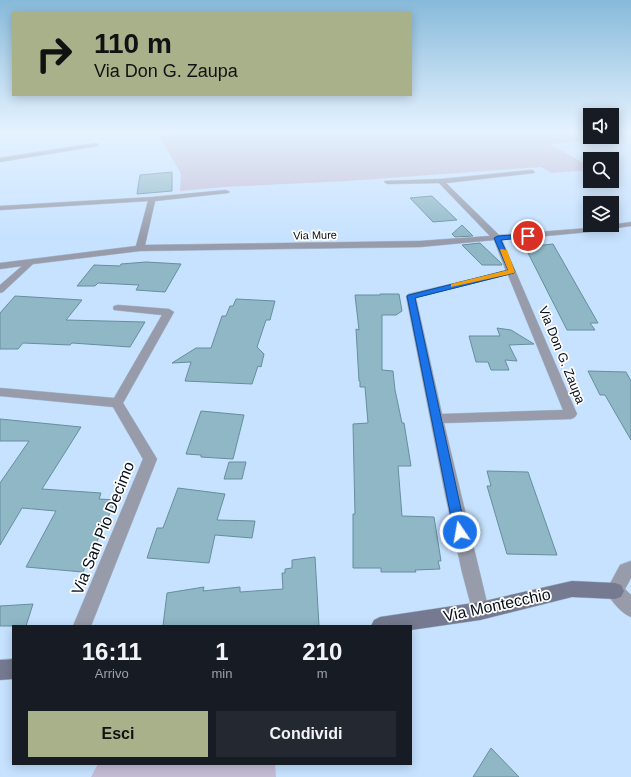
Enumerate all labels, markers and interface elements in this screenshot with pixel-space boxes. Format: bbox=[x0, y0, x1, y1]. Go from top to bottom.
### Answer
icon: right bbox=[28, 28, 80, 80]
text: 110 m bbox=[94, 28, 172, 59]
text: Via Don G. Zaupa bbox=[94, 61, 238, 81]
map controls bbox=[583, 108, 619, 232]
button: sound bbox=[583, 108, 619, 144]
button: search bbox=[583, 152, 619, 188]
button: layers bbox=[583, 196, 619, 232]
pin bbox=[511, 219, 545, 253]
icon: arrive bbox=[517, 225, 539, 247]
street label: Via Mure bbox=[293, 229, 337, 241]
street label: Via Don G. Zaupa bbox=[536, 304, 589, 407]
street label: Via San Pio Decimo bbox=[69, 459, 138, 597]
position arrow bbox=[439, 511, 481, 553]
street label: Via Montecchio bbox=[442, 585, 552, 625]
text: 16:11 bbox=[82, 638, 142, 665]
text: 1 bbox=[215, 638, 229, 665]
text: 210 bbox=[302, 638, 342, 665]
text: Arrivo bbox=[95, 666, 129, 681]
text: min bbox=[212, 666, 232, 681]
text: m bbox=[317, 666, 328, 681]
button: Esci bbox=[28, 711, 208, 757]
button: Condividi bbox=[216, 711, 396, 757]

